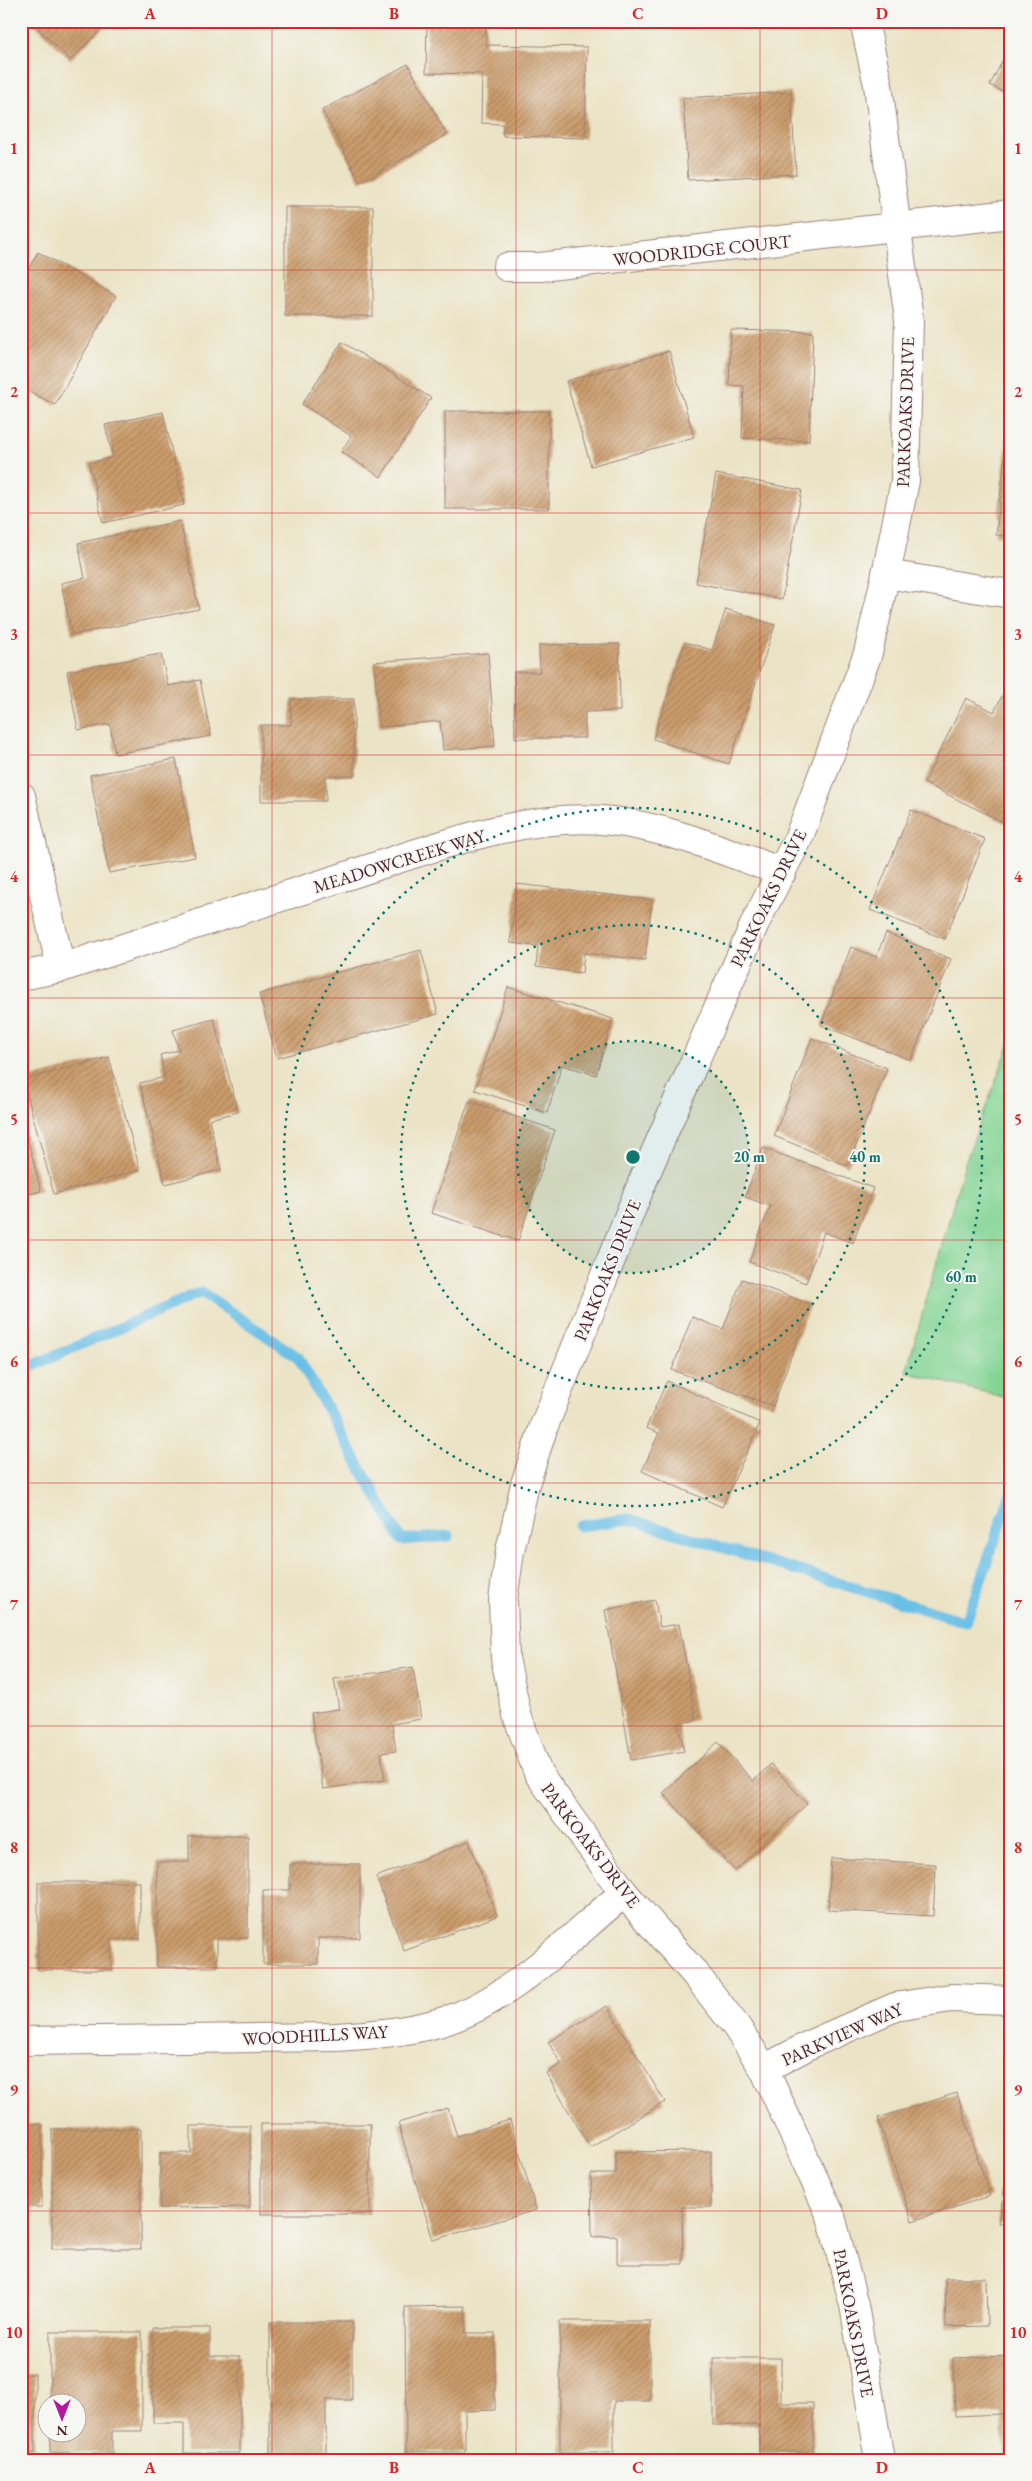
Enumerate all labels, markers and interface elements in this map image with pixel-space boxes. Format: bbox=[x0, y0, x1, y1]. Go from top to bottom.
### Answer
text: A bbox=[143, 3, 156, 24]
text: B bbox=[389, 3, 399, 24]
text: C bbox=[632, 3, 644, 24]
text: D bbox=[876, 3, 888, 24]
text: 1 bbox=[10, 138, 18, 159]
text: 1 bbox=[1014, 138, 1022, 159]
street label: WOODRIDGE COURT bbox=[612, 229, 793, 271]
street label: PARKOAKS DRIVE bbox=[891, 336, 919, 488]
text: 2 bbox=[10, 381, 19, 402]
text: 2 bbox=[1014, 381, 1023, 402]
text: 3 bbox=[10, 624, 18, 645]
text: 3 bbox=[1014, 624, 1022, 645]
street label: MEADOWCREEK WAY bbox=[310, 823, 489, 898]
street label: PARKOAKS DRIVE bbox=[725, 825, 811, 971]
text: 4 bbox=[10, 866, 19, 887]
text: 4 bbox=[1014, 866, 1023, 887]
text: 5 bbox=[10, 1109, 18, 1130]
text: 5 bbox=[1014, 1109, 1022, 1130]
text: 20 m bbox=[733, 1147, 765, 1166]
text: 40 m bbox=[849, 1147, 881, 1166]
centre of rings bbox=[624, 1148, 642, 1166]
street label: PARKOAKS DRIVE bbox=[568, 1196, 646, 1344]
text: 60 m bbox=[945, 1267, 977, 1286]
text: 6 bbox=[10, 1351, 19, 1372]
text: 6 bbox=[1014, 1351, 1023, 1372]
text: 7 bbox=[10, 1594, 19, 1615]
text: 7 bbox=[1014, 1594, 1023, 1615]
street label: PARKOAKS DRIVE bbox=[537, 1778, 645, 1912]
text: 8 bbox=[10, 1837, 18, 1858]
text: 8 bbox=[1014, 1837, 1022, 1858]
street label: PARKVIEW WAY bbox=[778, 1996, 908, 2071]
street label: WOODHILLS WAY bbox=[241, 2020, 390, 2050]
text: 9 bbox=[10, 2079, 19, 2100]
text: 9 bbox=[1014, 2079, 1023, 2100]
street label: PARKOAKS DRIVE bbox=[828, 2247, 880, 2399]
text: 10 bbox=[6, 2322, 23, 2343]
text: 10 bbox=[1010, 2322, 1027, 2343]
north arrow bbox=[38, 2394, 88, 2444]
text: N bbox=[56, 2422, 68, 2440]
text: A bbox=[143, 2457, 156, 2478]
text: B bbox=[389, 2457, 399, 2478]
text: C bbox=[632, 2457, 644, 2478]
text: D bbox=[876, 2457, 888, 2478]

